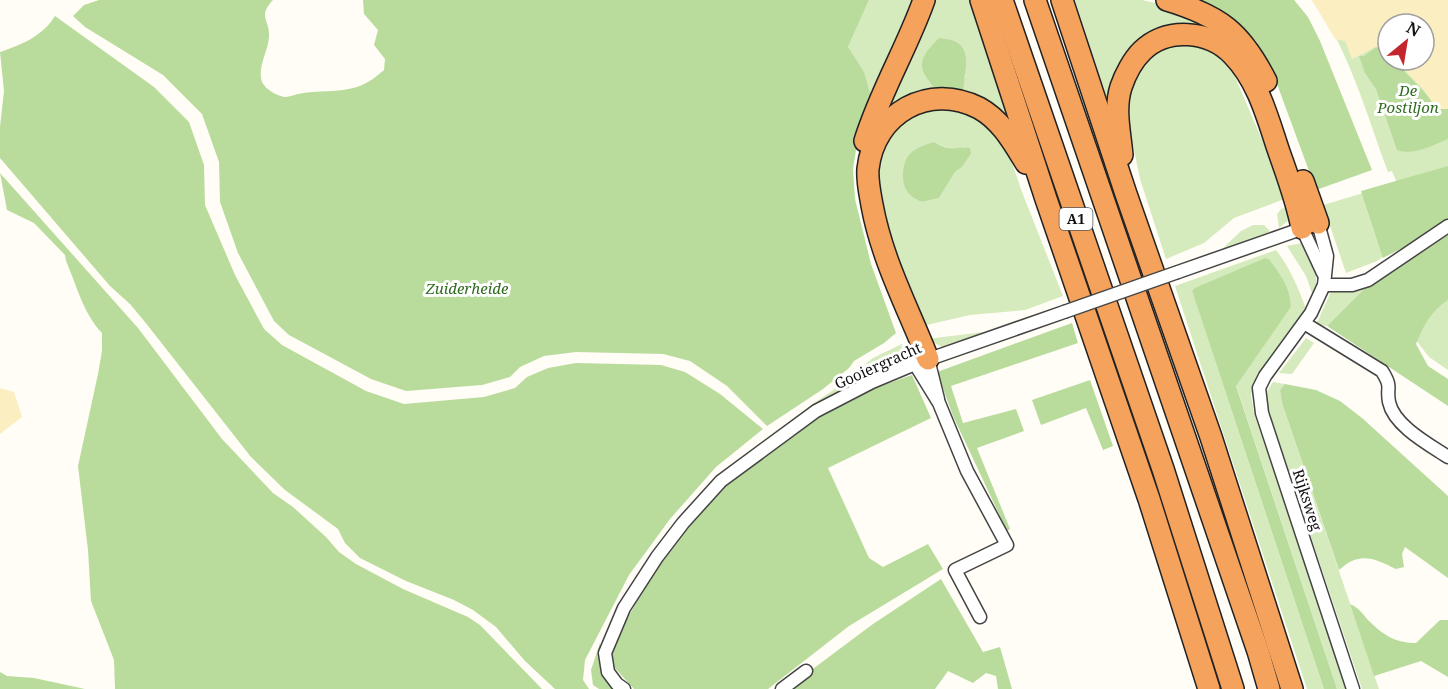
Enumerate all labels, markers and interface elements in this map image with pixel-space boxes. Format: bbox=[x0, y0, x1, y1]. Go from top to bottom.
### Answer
north arrow bbox=[1376, 12, 1436, 72]
text: N bbox=[1403, 16, 1425, 42]
park label: De Postiljon bbox=[1376, 80, 1439, 117]
road number: A1 bbox=[1060, 208, 1092, 230]
park label: Zuiderheide bbox=[425, 278, 509, 298]
street label: Gooiergracht bbox=[831, 337, 924, 393]
street label: Rijksweg bbox=[1289, 466, 1327, 533]

